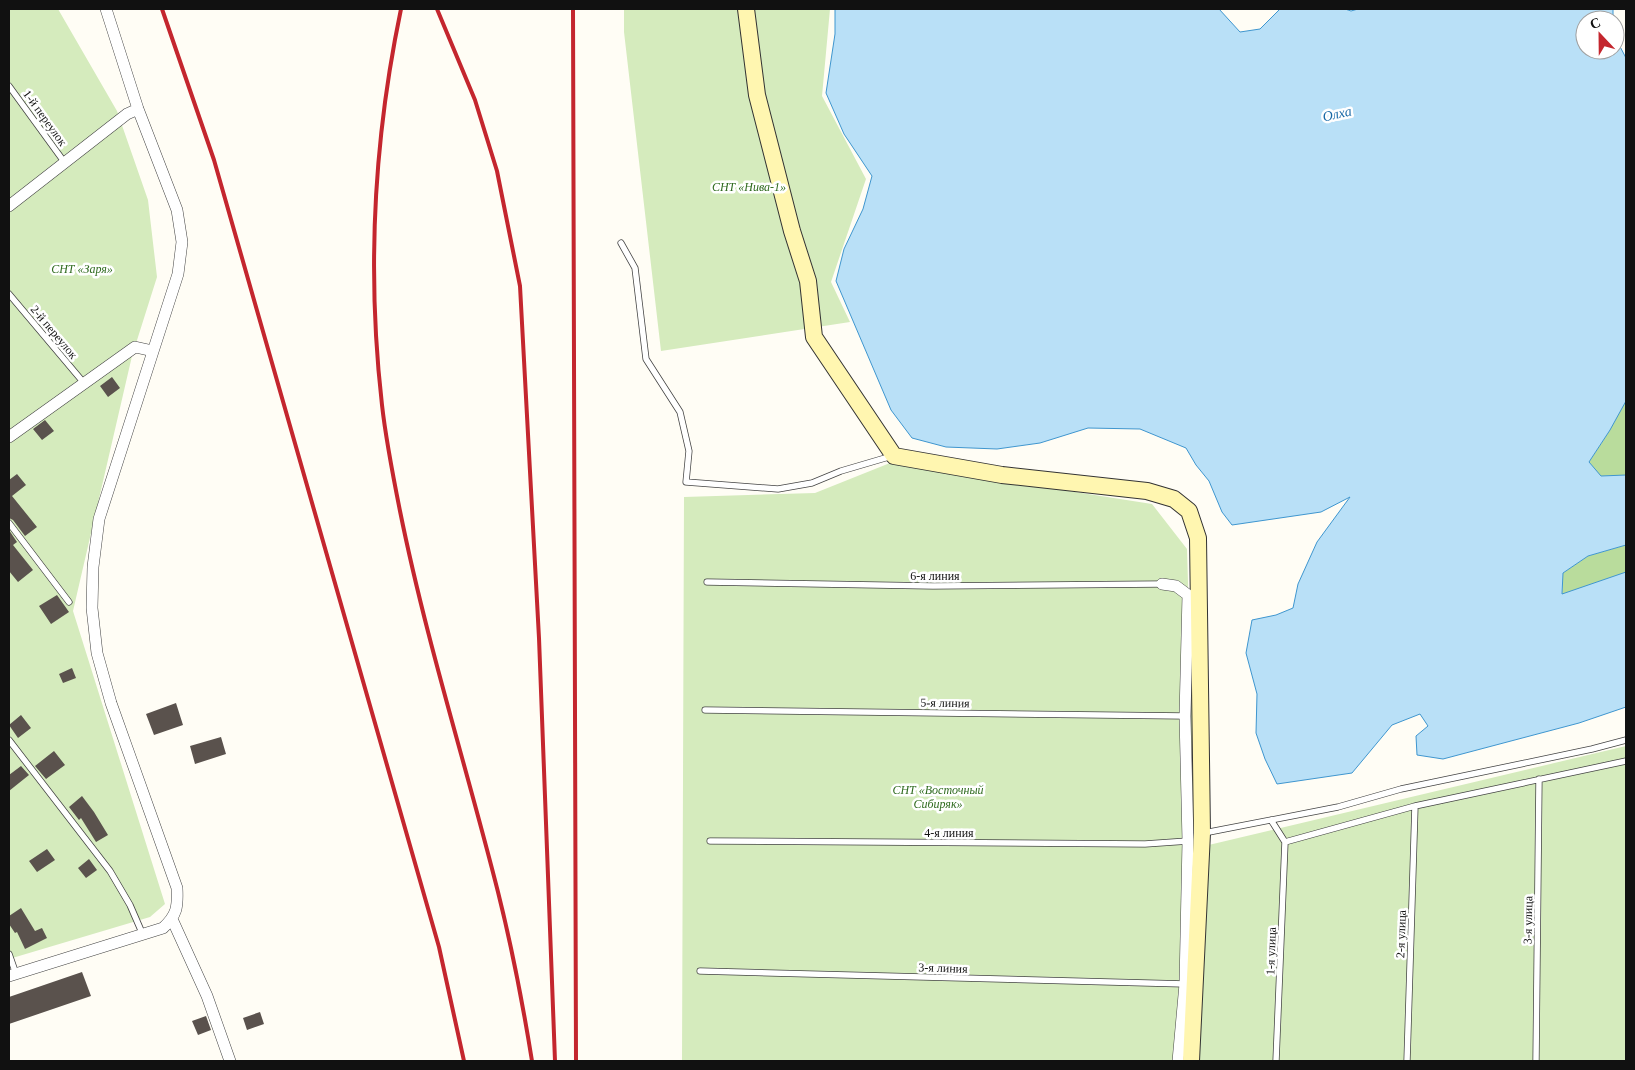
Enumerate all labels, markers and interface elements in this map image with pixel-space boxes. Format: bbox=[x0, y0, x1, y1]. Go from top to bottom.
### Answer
north arrow bbox=[1575, 10, 1625, 60]
text: С bbox=[1588, 15, 1603, 32]
street label: 1-й переулок bbox=[20, 87, 70, 149]
water label: Олха bbox=[1321, 104, 1353, 124]
park label: СНТ «Нива-1» bbox=[712, 180, 786, 194]
park label: СНТ «Заря» bbox=[51, 262, 113, 276]
street label: 2-й переулок bbox=[28, 302, 81, 362]
street label: 6-я линия bbox=[910, 569, 960, 583]
street label: 5-я линия bbox=[920, 696, 970, 710]
park label: СНТ «Восточный Сибиряк» bbox=[892, 783, 984, 811]
street label: 4-я линия bbox=[924, 826, 974, 840]
street label: 3-я улица bbox=[1521, 895, 1535, 944]
street label: 2-я улица bbox=[1393, 909, 1409, 958]
street label: 1-я улица bbox=[1263, 926, 1279, 975]
street label: 3-я линия bbox=[918, 960, 968, 976]

